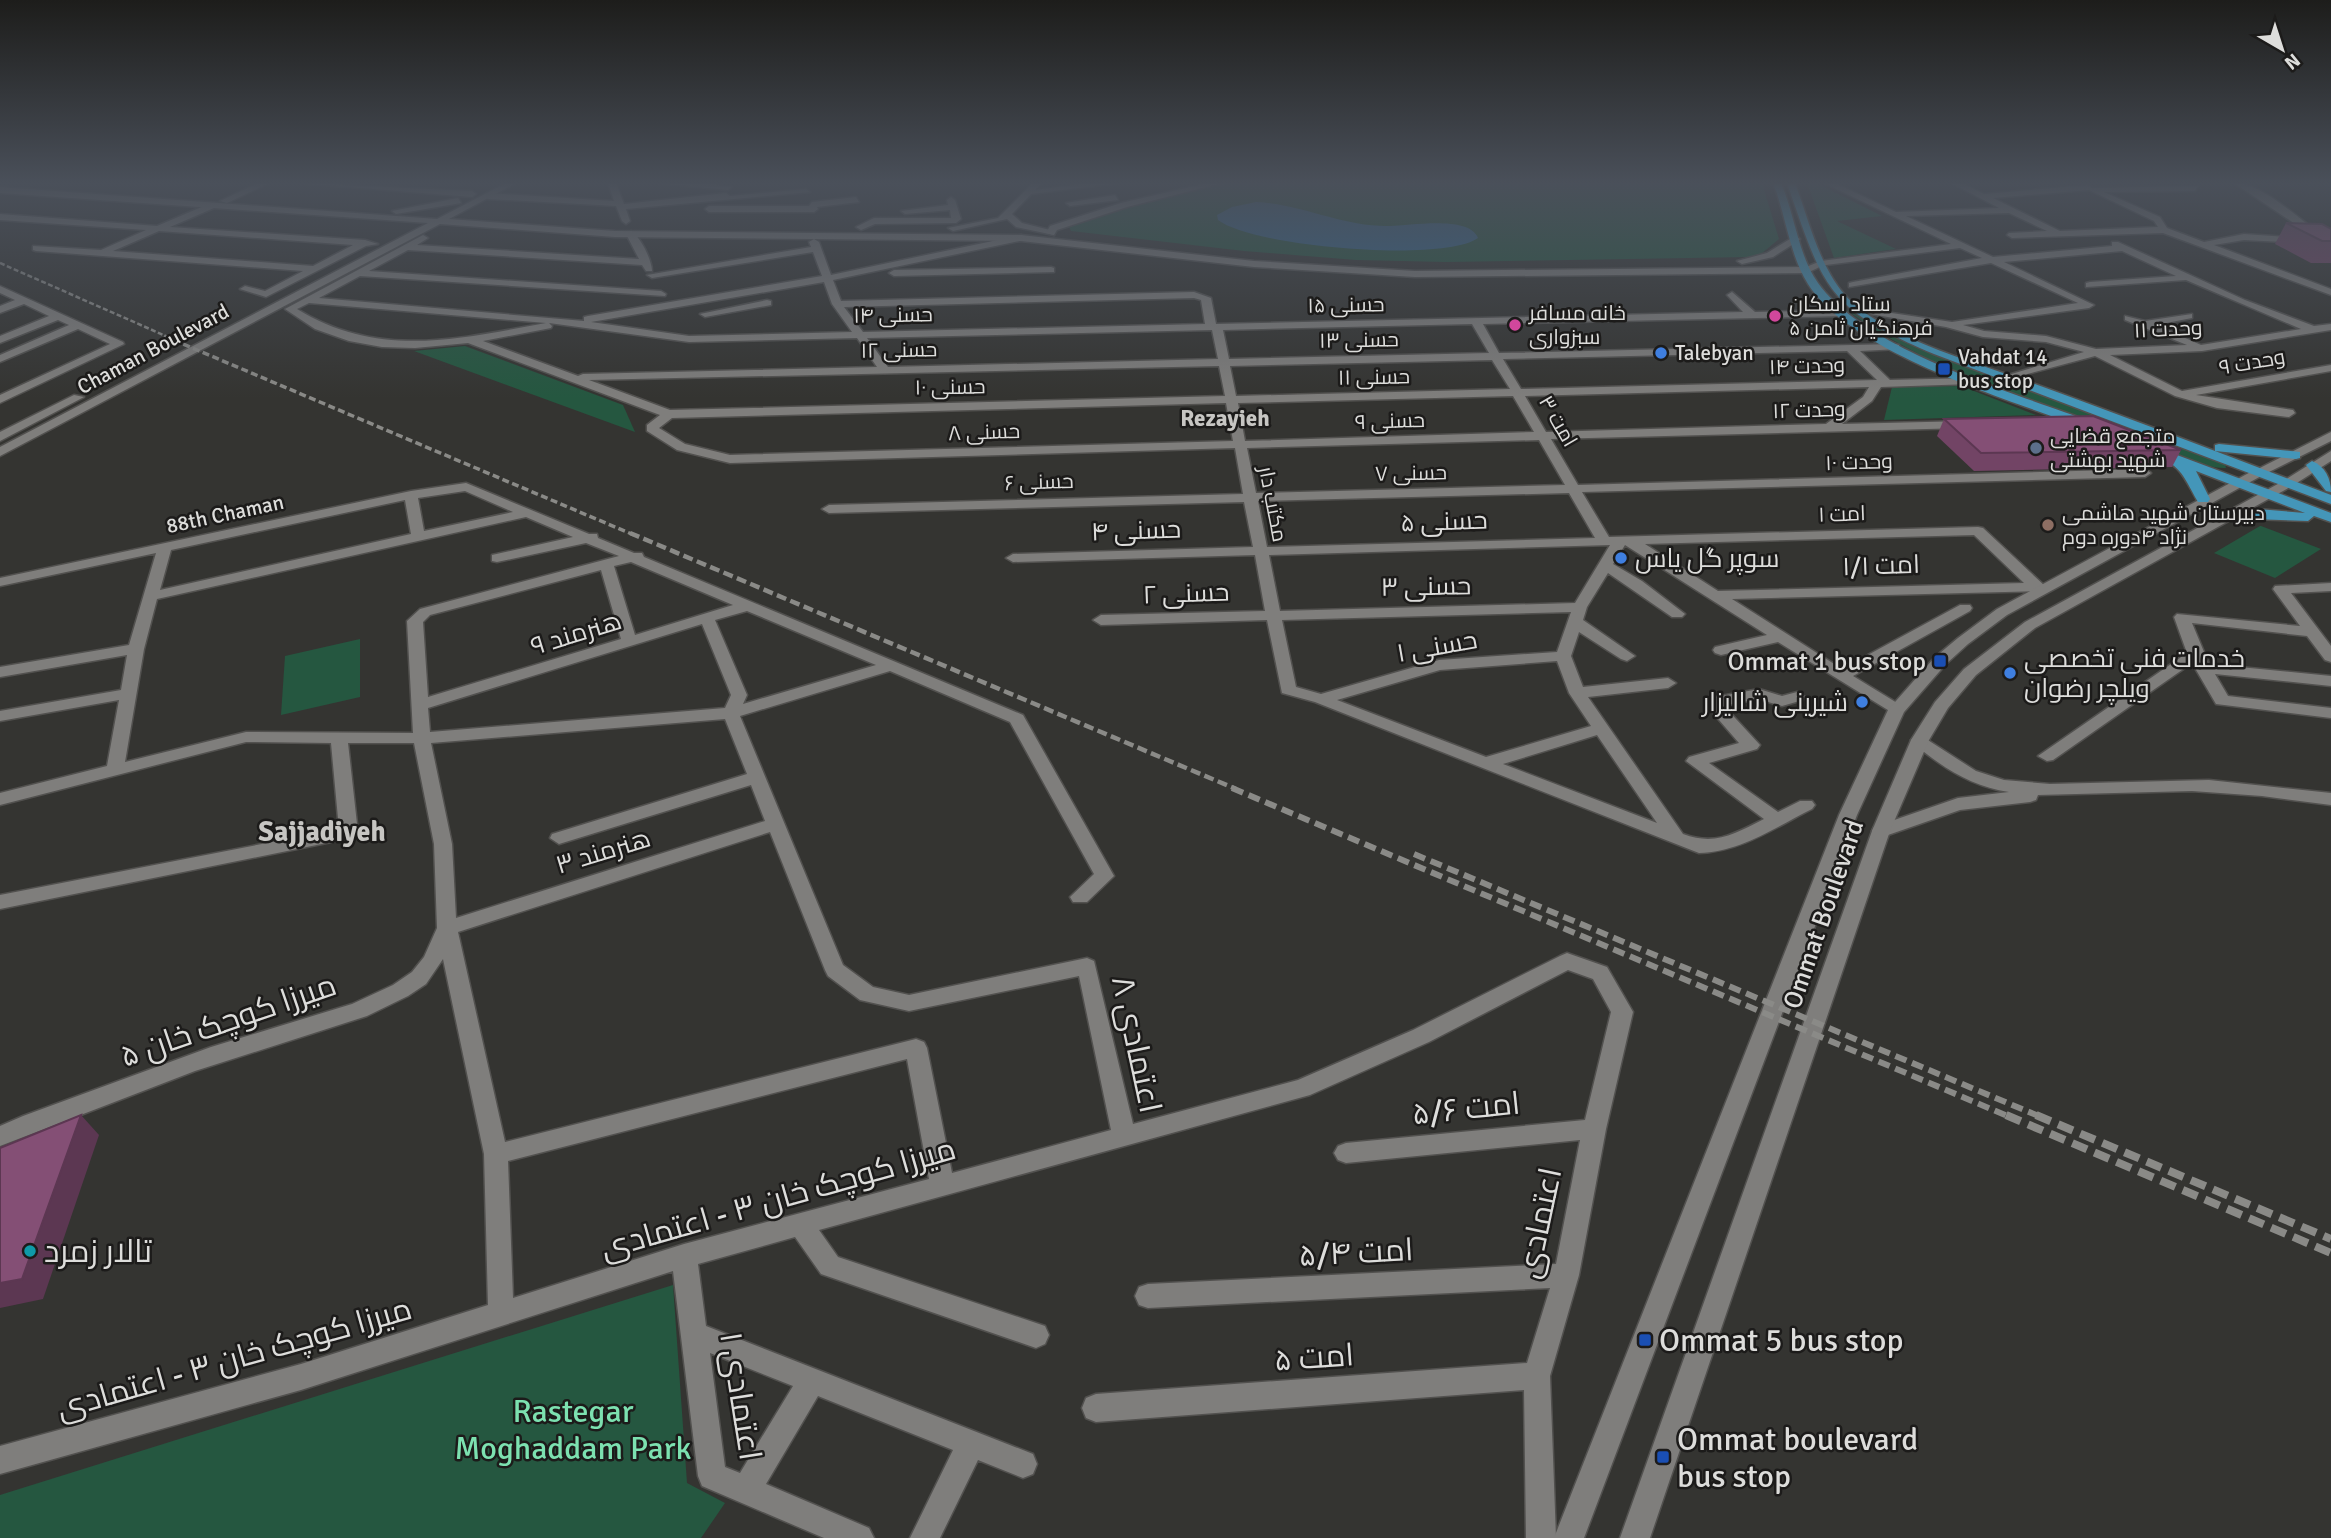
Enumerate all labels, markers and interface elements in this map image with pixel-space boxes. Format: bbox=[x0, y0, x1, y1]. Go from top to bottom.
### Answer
north arrow bbox=[2247, 14, 2317, 84]
text: N bbox=[2279, 48, 2305, 75]
street label: حسنی ۱۵ bbox=[1307, 291, 1385, 319]
place label: ستاد اسکان فرهنگیان ثامن ۵ bbox=[1789, 291, 1933, 341]
street label: Chaman Boulevard bbox=[73, 298, 233, 400]
place label: خانه مسافر سبزواری bbox=[1528, 300, 1626, 350]
street label: حسنی ۱۴ bbox=[853, 301, 933, 329]
marker: ستاد اسکان فرهنگیان ثامن ۵ bbox=[1767, 308, 1783, 324]
street label: وحدت ۱۱ bbox=[2133, 314, 2203, 344]
marker: خانه مسافر سبزواری bbox=[1507, 317, 1523, 333]
street label: حسنی ۱۳ bbox=[1319, 326, 1399, 354]
street label: حسنی ۱۲ bbox=[860, 336, 938, 364]
place label: Talebyan bbox=[1675, 340, 1754, 366]
street label: وحدت ۹ bbox=[2217, 343, 2287, 381]
place label: Vahdat 14 bus stop bbox=[1958, 344, 2048, 394]
marker: Talebyan bbox=[1653, 345, 1669, 361]
street label: وحدت ۱۴ bbox=[1769, 352, 1845, 380]
marker: Vahdat 14 bus stop bbox=[1936, 361, 1952, 377]
street label: حسنی ۱۱ bbox=[1338, 363, 1410, 391]
street label: حسنی ۱۰ bbox=[914, 373, 986, 401]
street label: امت ۳ bbox=[1533, 391, 1583, 451]
street label: وحدت ۱۲ bbox=[1772, 396, 1846, 424]
district label: Rezayieh bbox=[1180, 404, 1270, 433]
street label: حسنی ۹ bbox=[1355, 407, 1425, 435]
street label: حسنی ۸ bbox=[947, 418, 1021, 446]
place label: متجمع قضایی شهید بهشتی bbox=[2050, 423, 2175, 473]
marker: متجمع قضایی شهید بهشتی bbox=[2028, 440, 2044, 456]
street label: وحدت ۱۰ bbox=[1825, 448, 1893, 476]
street label: حسنی ۷ bbox=[1375, 459, 1447, 487]
street label: مکتب دار bbox=[1253, 463, 1293, 544]
street label: حسنی ۶ bbox=[1004, 468, 1074, 496]
street label: 88th Chaman bbox=[164, 489, 286, 539]
street label: امت ۱ bbox=[1818, 500, 1866, 528]
place label: دبیرستان شهید هاشمی نژاد ۴دوره دوم bbox=[2062, 500, 2265, 551]
street label: حسنی ۵ bbox=[1400, 504, 1488, 540]
street label: حسنی ۴ bbox=[1090, 513, 1182, 549]
marker: دبیرستان شهید هاشمی نژاد ۴دوره دوم bbox=[2040, 517, 2056, 533]
place label: سوپر گل یاس bbox=[1635, 543, 1780, 575]
street label: امت ۱/۱ bbox=[1842, 549, 1920, 583]
marker: سوپر گل یاس bbox=[1613, 550, 1629, 566]
street label: حسنی ۳ bbox=[1380, 570, 1472, 604]
street label: حسنی ۲ bbox=[1142, 576, 1230, 612]
street label: هنرمند ۹ bbox=[527, 605, 626, 663]
street label: حسنی ۱ bbox=[1394, 624, 1480, 670]
place label: خدمات فنی تخصصی ویلچر رضوان bbox=[2024, 643, 2245, 705]
place label: Ommat 1 bus stop bbox=[1727, 646, 1926, 678]
marker: Ommat 1 bus stop bbox=[1932, 653, 1948, 669]
marker: خدمات فنی تخصصی ویلچر رضوان bbox=[2002, 665, 2018, 681]
place label: شیرینی شالیزار bbox=[1700, 687, 1848, 719]
marker: شیرینی شالیزار bbox=[1854, 694, 1870, 710]
district label: Sajjadiyeh bbox=[258, 815, 386, 849]
street label: Ommat Boulevard bbox=[1777, 816, 1871, 1013]
street label: هنرمند ۳ bbox=[552, 822, 655, 882]
street label: میرزا کوچک خان ۵ bbox=[115, 965, 342, 1077]
street label: اعتمادی ۸ bbox=[1103, 972, 1170, 1116]
street label: امت ۵/۶ bbox=[1410, 1083, 1522, 1134]
street label: میرزا کوچک خان ۳ - اعتمادی bbox=[596, 1129, 961, 1269]
street label: اعتمادی bbox=[1509, 1164, 1570, 1282]
street label: امت ۵/۴ bbox=[1298, 1230, 1414, 1275]
place label: تالار زمرد bbox=[44, 1232, 153, 1271]
marker: تالار زمرد bbox=[22, 1243, 38, 1259]
street label: میرزا کوچک خان ۳ - اعتمادی bbox=[52, 1289, 417, 1429]
place label: Ommat 5 bus stop bbox=[1659, 1321, 1903, 1360]
street label: اعتمادی ۱ bbox=[711, 1329, 770, 1463]
marker: Ommat 5 bus stop bbox=[1637, 1332, 1653, 1348]
street label: امت ۵ bbox=[1273, 1335, 1355, 1380]
park label: Rastegar Moghaddam Park bbox=[454, 1392, 692, 1468]
place label: Ommat boulevard bus stop bbox=[1677, 1420, 1918, 1496]
marker: Ommat boulevard bus stop bbox=[1655, 1449, 1671, 1465]

